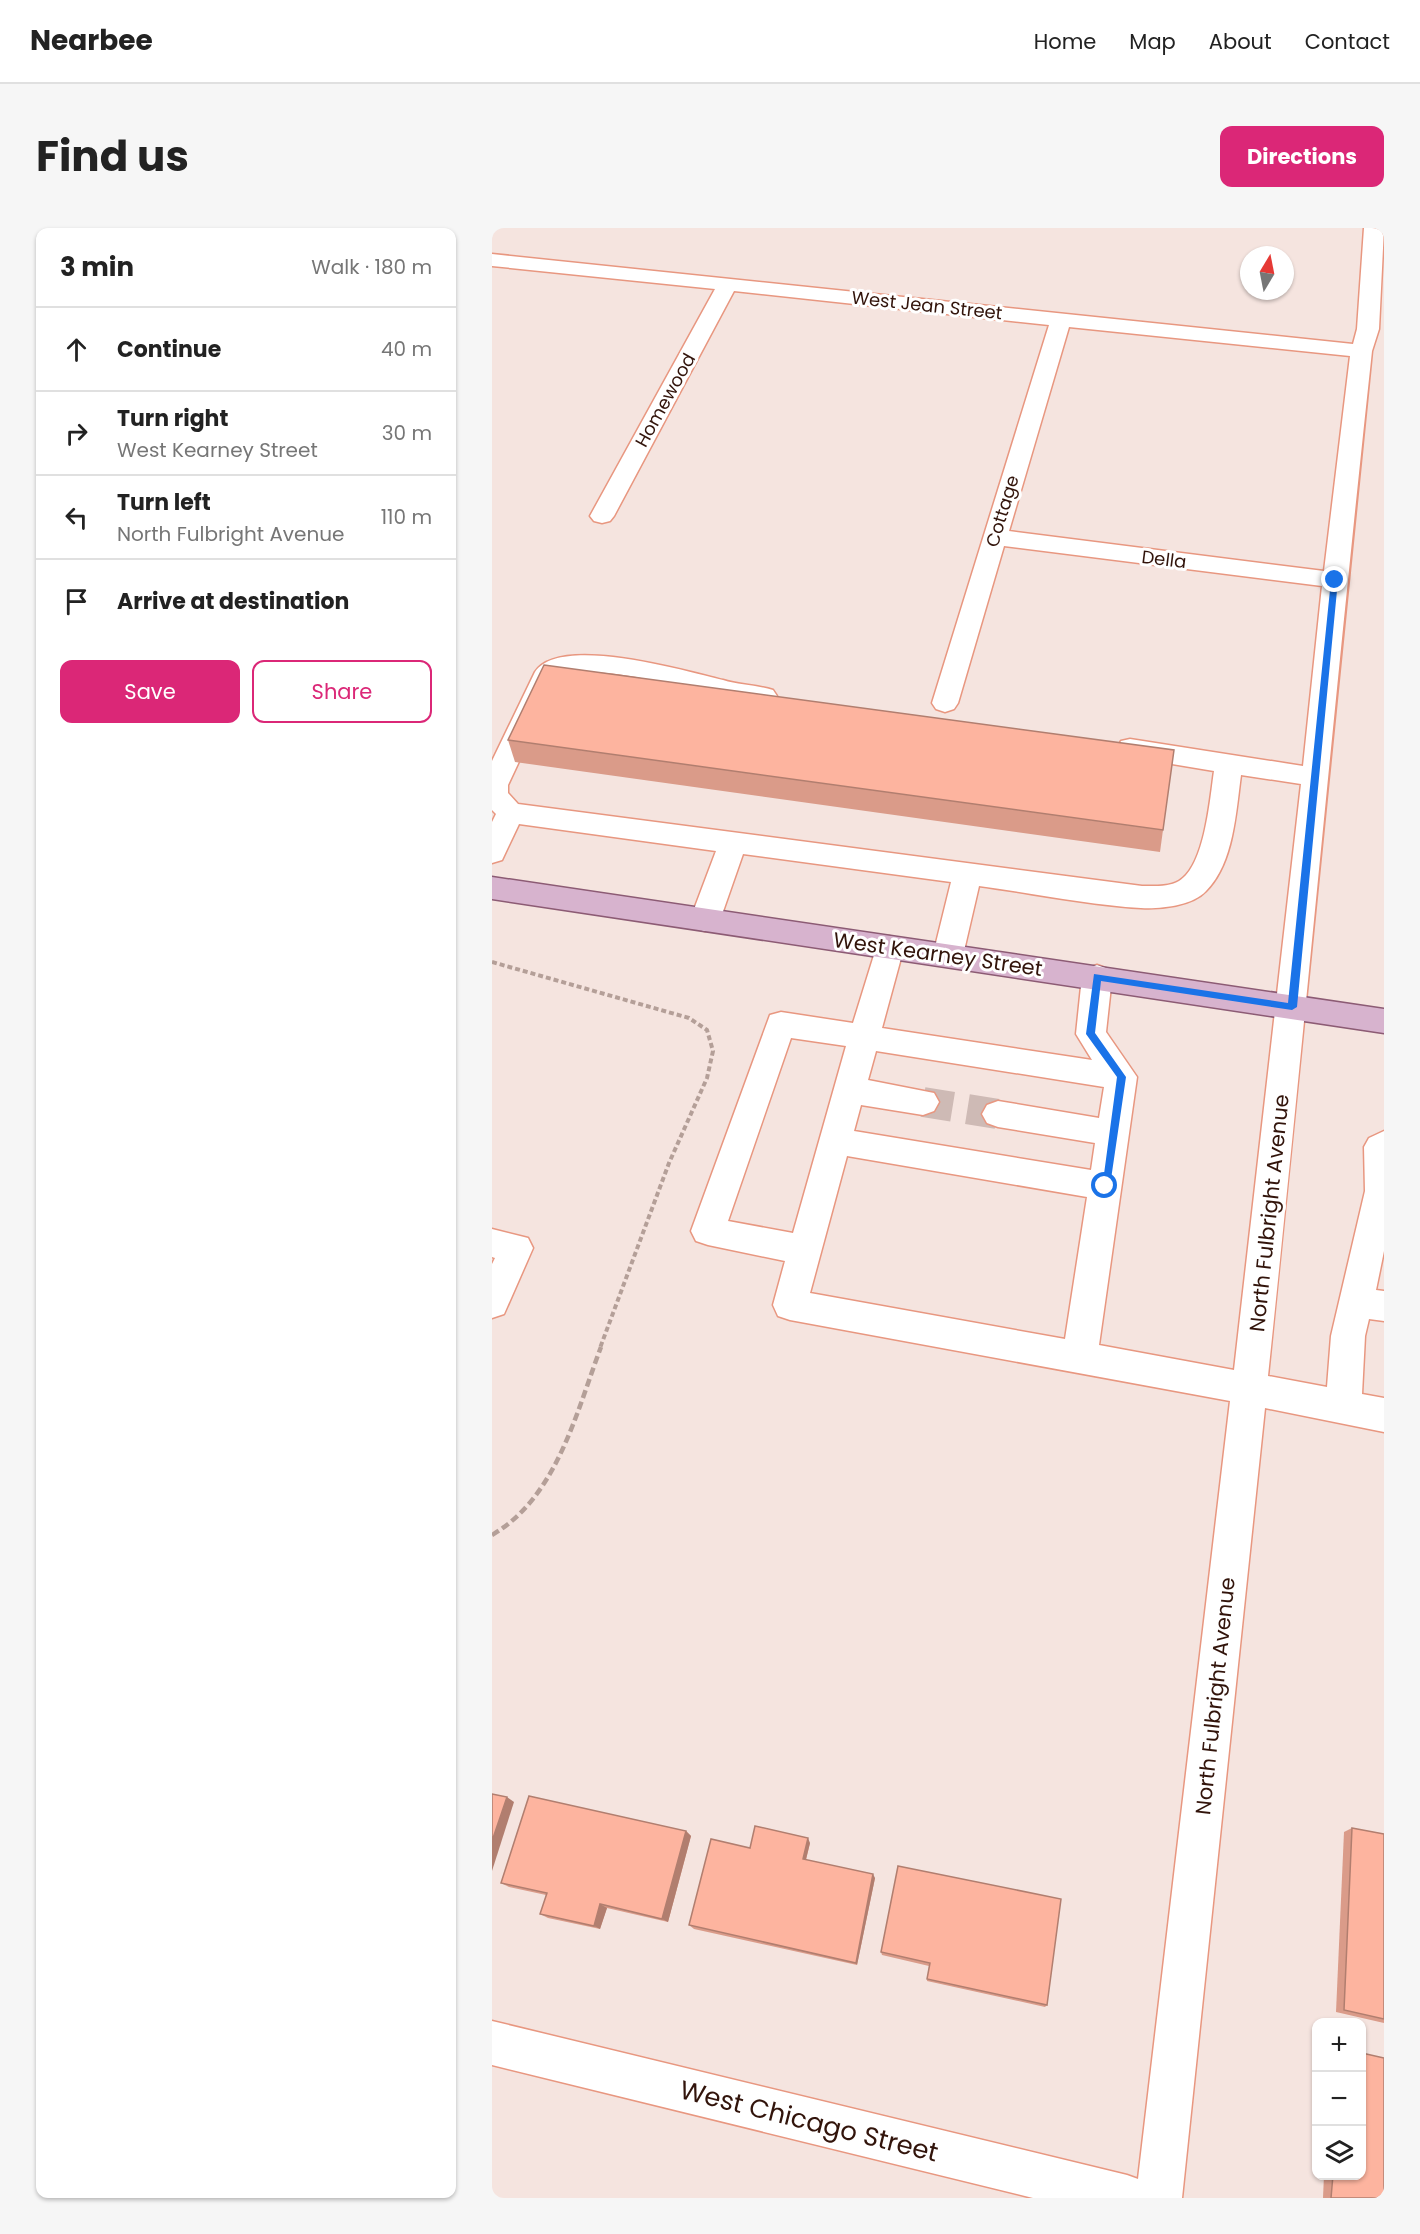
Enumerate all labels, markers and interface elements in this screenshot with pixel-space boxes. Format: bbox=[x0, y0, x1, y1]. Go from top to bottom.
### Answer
text: Nearbee bbox=[30, 21, 153, 60]
text: Home bbox=[1034, 27, 1096, 56]
text: Map bbox=[1129, 27, 1176, 56]
text: About bbox=[1209, 27, 1272, 56]
text: Contact bbox=[1305, 27, 1390, 56]
button: Directions bbox=[1220, 126, 1384, 187]
text: Find us bbox=[36, 127, 189, 186]
north arrow bbox=[1240, 246, 1294, 300]
text: 3 min bbox=[60, 249, 134, 285]
text: Walk · 180 m bbox=[311, 253, 432, 281]
street label: West Jean Street bbox=[850, 285, 1004, 325]
icon: ahead bbox=[60, 333, 93, 366]
text: Continue bbox=[117, 334, 221, 365]
text: 40 m bbox=[381, 335, 432, 363]
street label: Homewood bbox=[629, 349, 701, 451]
text: Turn right bbox=[117, 403, 228, 434]
icon: right bbox=[60, 417, 93, 450]
text: 30 m bbox=[382, 419, 432, 447]
text: West Kearney Street bbox=[117, 436, 318, 464]
street label: Cottage bbox=[979, 472, 1025, 550]
text: Turn left bbox=[117, 487, 211, 518]
icon: left bbox=[60, 501, 93, 534]
text: 110 m bbox=[381, 503, 432, 531]
text: North Fulbright Avenue bbox=[117, 520, 344, 548]
street label: Della bbox=[1140, 544, 1188, 574]
route end bbox=[1321, 566, 1347, 592]
icon: arrive bbox=[60, 585, 93, 618]
text: Arrive at destination bbox=[117, 586, 349, 617]
button: Save bbox=[60, 660, 240, 723]
button: Share bbox=[252, 660, 432, 723]
street label: West Kearney Street bbox=[832, 925, 1044, 983]
street label: North Fulbright Avenue bbox=[1242, 1093, 1296, 1333]
route start bbox=[1091, 1172, 1117, 1198]
street label: North Fulbright Avenue bbox=[1188, 1576, 1242, 1816]
map controls bbox=[1312, 2018, 1366, 2180]
button: + bbox=[1312, 2018, 1366, 2072]
street label: West Chicago Street bbox=[676, 2071, 942, 2171]
button: − bbox=[1312, 2072, 1366, 2126]
button: layers bbox=[1312, 2126, 1366, 2180]

